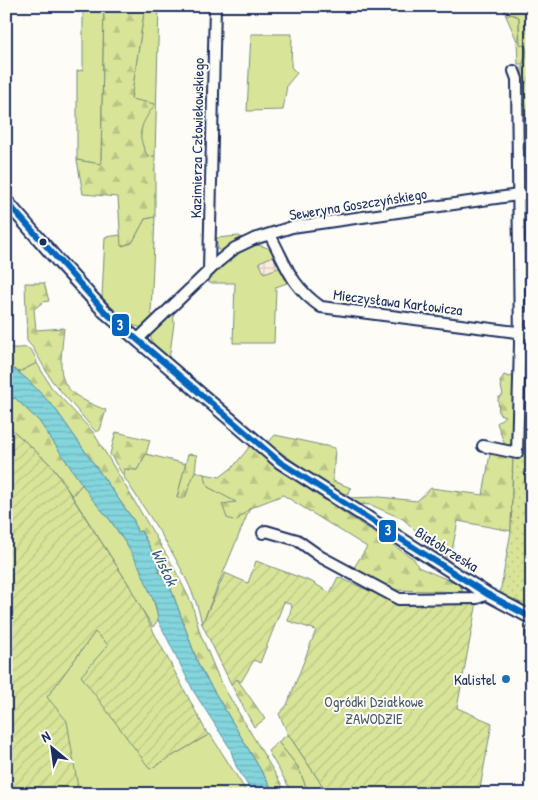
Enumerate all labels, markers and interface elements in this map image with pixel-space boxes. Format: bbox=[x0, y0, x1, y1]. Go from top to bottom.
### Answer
street label: Kazimierza Człowiekowskiego bbox=[185, 58, 209, 218]
street label: Seweryna Goszczyńskiego bbox=[288, 183, 428, 225]
unlabelled marker bbox=[38, 237, 48, 247]
street label: Mieczysława Karłowicza bbox=[332, 284, 464, 320]
line badge: 3 bbox=[111, 313, 130, 337]
text: 3 bbox=[117, 315, 124, 334]
line badge: 3 bbox=[378, 519, 397, 543]
text: 3 bbox=[385, 520, 392, 539]
street label: Białobrzeska bbox=[411, 521, 483, 577]
water label: Wisłok bbox=[147, 545, 184, 590]
place label: Kalistel bbox=[454, 669, 496, 690]
marker: Kalistel bbox=[500, 673, 512, 685]
park label: Ogródki Działkowe ZAWODZIE bbox=[324, 691, 424, 729]
north arrow bbox=[28, 722, 78, 772]
text: N bbox=[38, 726, 54, 746]

